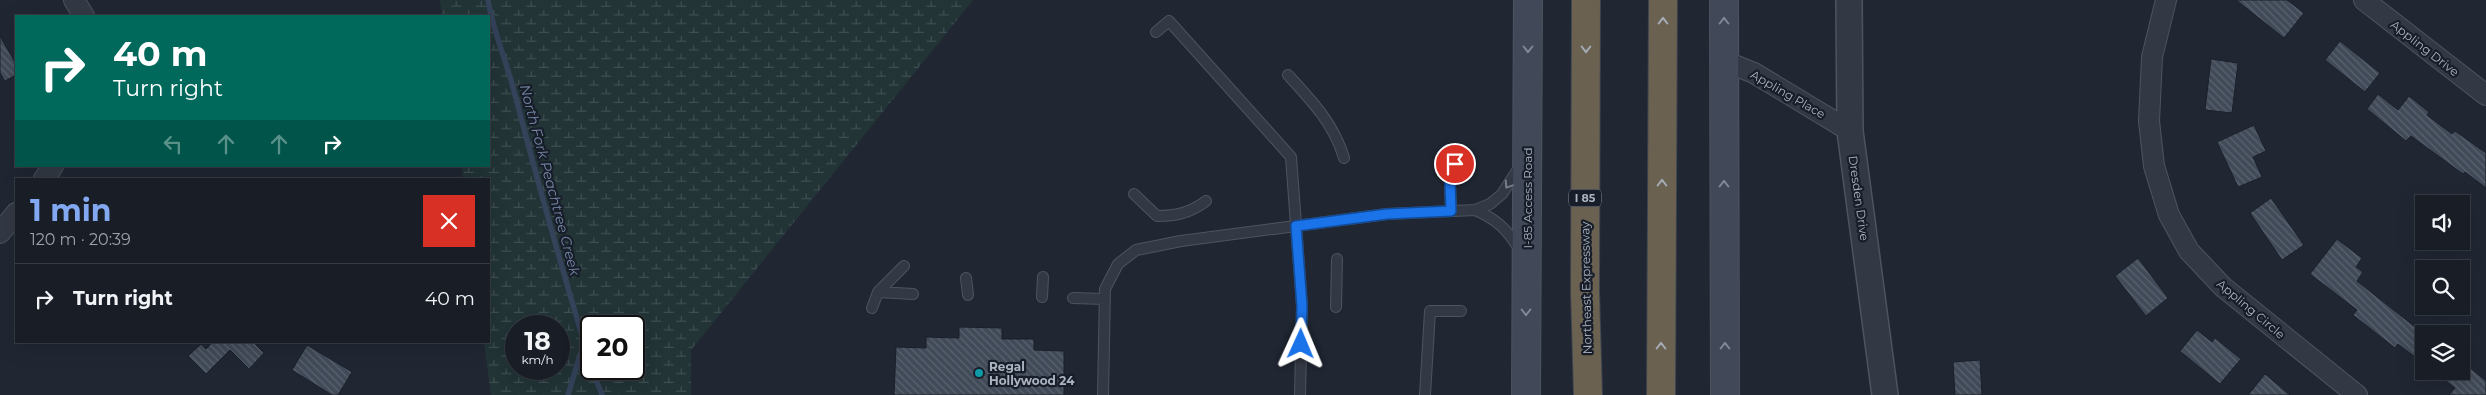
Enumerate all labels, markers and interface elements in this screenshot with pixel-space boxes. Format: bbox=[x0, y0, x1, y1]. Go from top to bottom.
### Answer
one-way arrow bbox=[1658, 16, 1668, 24]
one-way arrow bbox=[1719, 17, 1729, 25]
street label: Appling Drive bbox=[2388, 17, 2462, 79]
text: 40 m bbox=[113, 32, 208, 75]
icon: right bbox=[30, 35, 95, 100]
one-way arrow bbox=[1523, 45, 1533, 53]
one-way arrow bbox=[1580, 45, 1591, 53]
street label: Appling Place bbox=[1748, 67, 1828, 121]
text: Turn right bbox=[113, 75, 223, 102]
water label: North Fork Peachtree Creek bbox=[516, 82, 584, 278]
icon: left bbox=[159, 130, 187, 158]
icon: ahead bbox=[212, 130, 240, 158]
icon: ahead bbox=[265, 130, 293, 158]
icon: right bbox=[318, 130, 346, 158]
pin bbox=[1434, 143, 1476, 185]
street label: I-85 Access Road bbox=[1520, 147, 1535, 249]
icon: arrive bbox=[1441, 150, 1469, 178]
street label: Dresden Drive bbox=[1846, 154, 1872, 242]
one-way arrow bbox=[1657, 179, 1667, 186]
one-way arrow bbox=[1504, 180, 1514, 189]
one-way arrow bbox=[1719, 180, 1729, 188]
road number: I 85 bbox=[1569, 190, 1601, 207]
text: 1 min bbox=[30, 192, 111, 229]
button: close bbox=[423, 195, 475, 247]
map controls bbox=[2415, 195, 2470, 380]
button: sound bbox=[2415, 195, 2470, 250]
street label: Northeast Expressway bbox=[1577, 221, 1595, 355]
text: 120 m · 20:39 bbox=[30, 230, 131, 249]
button: search bbox=[2415, 260, 2470, 315]
street label: Appling Circle bbox=[2214, 276, 2288, 342]
icon: right bbox=[30, 285, 58, 313]
text: Turn right bbox=[73, 287, 173, 310]
text: 40 m bbox=[425, 287, 475, 310]
one-way arrow bbox=[1521, 308, 1531, 316]
speed limit sign: 20 bbox=[580, 315, 645, 380]
position arrow bbox=[1274, 317, 1326, 369]
button: layers bbox=[2415, 325, 2470, 380]
text: 18 bbox=[524, 326, 551, 356]
one-way arrow bbox=[1656, 342, 1667, 350]
one-way arrow bbox=[1720, 342, 1730, 350]
text: km/h bbox=[521, 352, 554, 367]
place label: Regal Hollywood 24 bbox=[989, 359, 1075, 388]
marker: Regal Hollywood 24 bbox=[973, 367, 985, 379]

